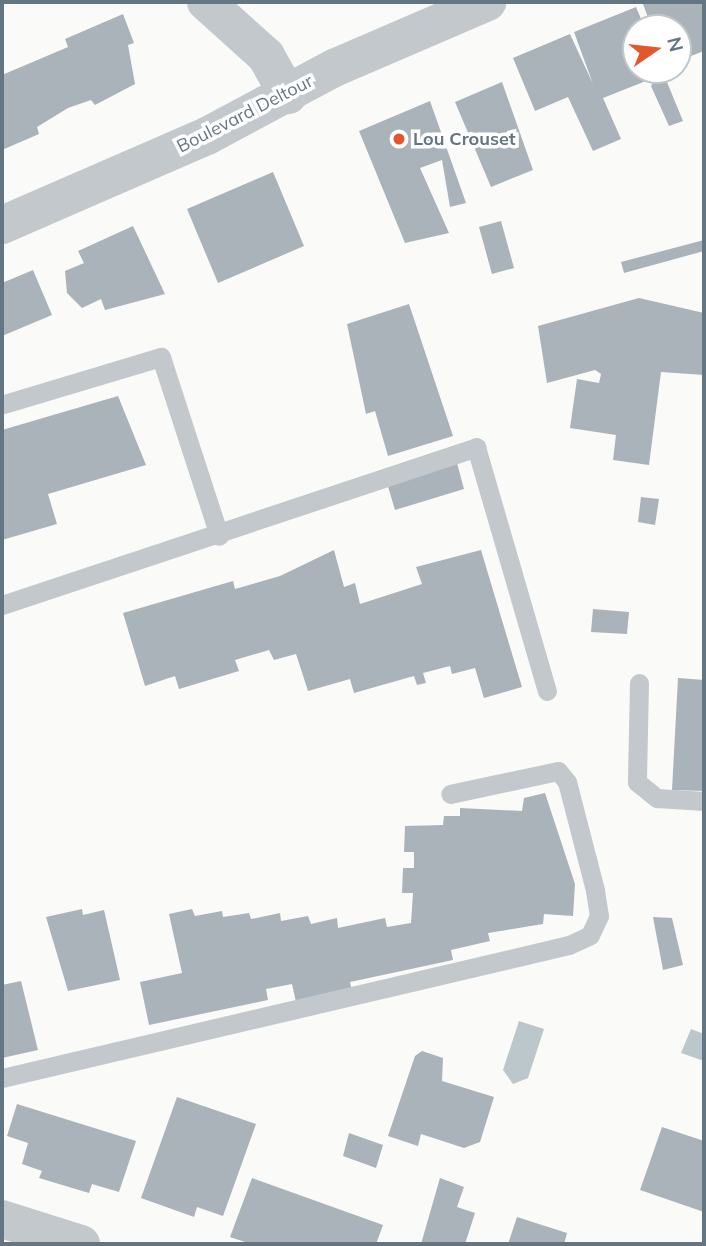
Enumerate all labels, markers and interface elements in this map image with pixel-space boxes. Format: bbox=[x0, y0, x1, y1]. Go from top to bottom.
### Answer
north arrow bbox=[622, 14, 692, 84]
text: N bbox=[662, 35, 689, 54]
street label: Boulevard Deltour bbox=[173, 70, 317, 158]
place label: Lou Crouset bbox=[413, 128, 516, 150]
marker: Lou Crouset bbox=[391, 131, 407, 147]

